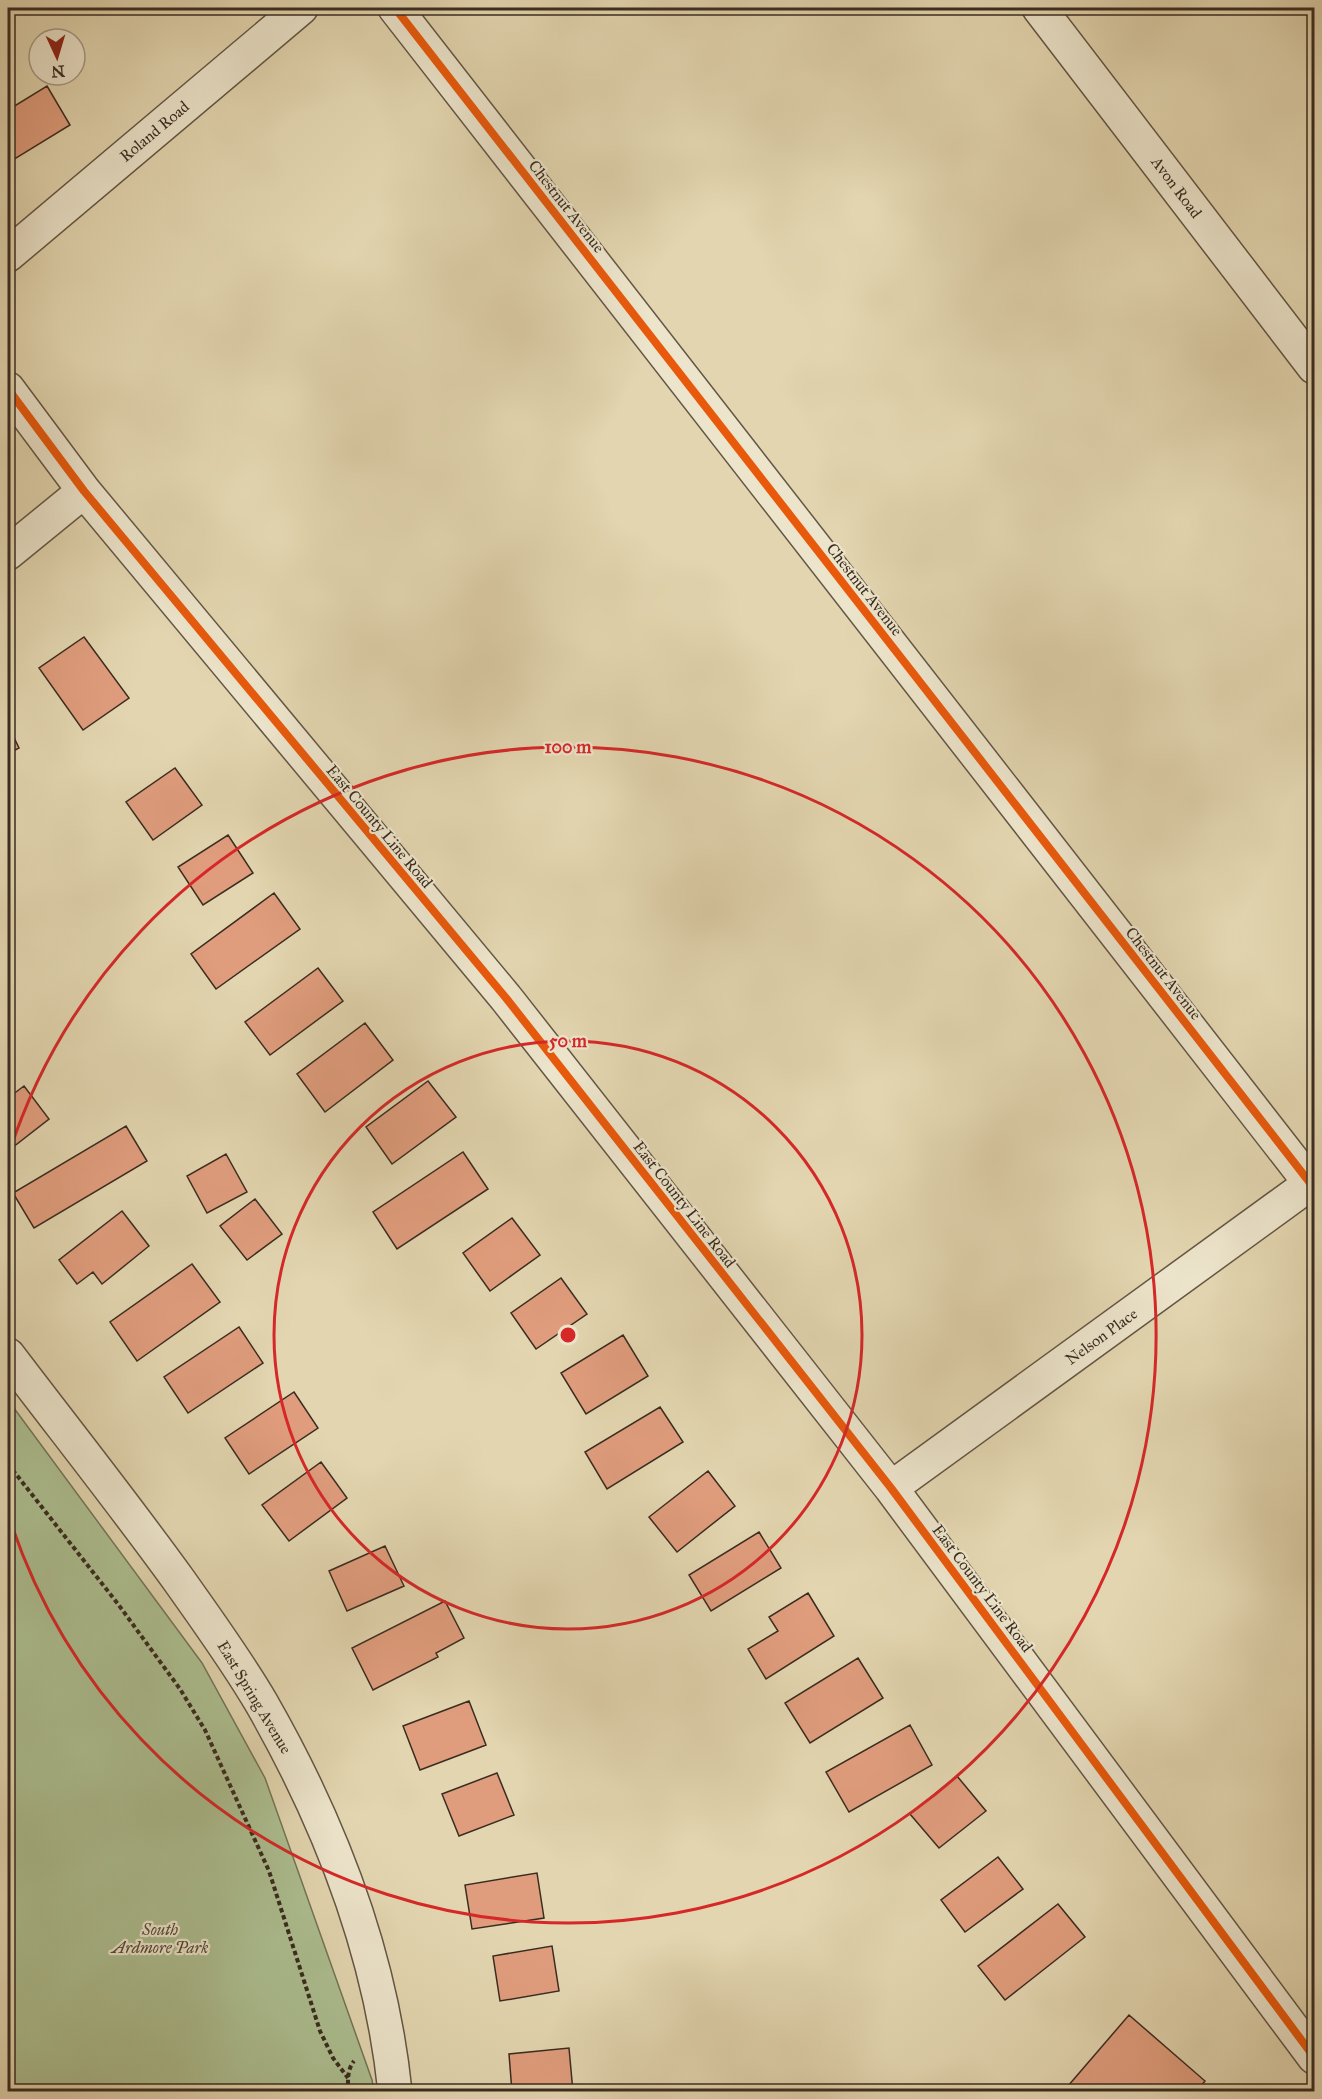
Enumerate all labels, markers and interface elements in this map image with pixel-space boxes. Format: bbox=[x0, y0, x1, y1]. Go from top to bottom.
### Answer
north arrow bbox=[27, 27, 87, 87]
text: N bbox=[50, 62, 65, 81]
street label: Roland Road bbox=[116, 97, 193, 166]
street label: Avon Road bbox=[1147, 152, 1206, 222]
street label: Chestnut Avenue bbox=[525, 156, 609, 257]
street label: Chestnut Avenue bbox=[823, 539, 907, 640]
text: 100 m bbox=[545, 736, 592, 758]
street label: East County Line Road bbox=[323, 761, 437, 892]
street label: Chestnut Avenue bbox=[1122, 923, 1206, 1024]
text: 50 m bbox=[549, 1030, 588, 1052]
street label: East County Line Road bbox=[629, 1137, 740, 1271]
street label: Nelson Place bbox=[1062, 1304, 1141, 1369]
centre of rings bbox=[558, 1325, 578, 1345]
street label: East County Line Road bbox=[928, 1521, 1037, 1656]
street label: East Spring Avenue bbox=[213, 1637, 296, 1758]
park label: South Ardmore Park bbox=[110, 1920, 208, 1957]

